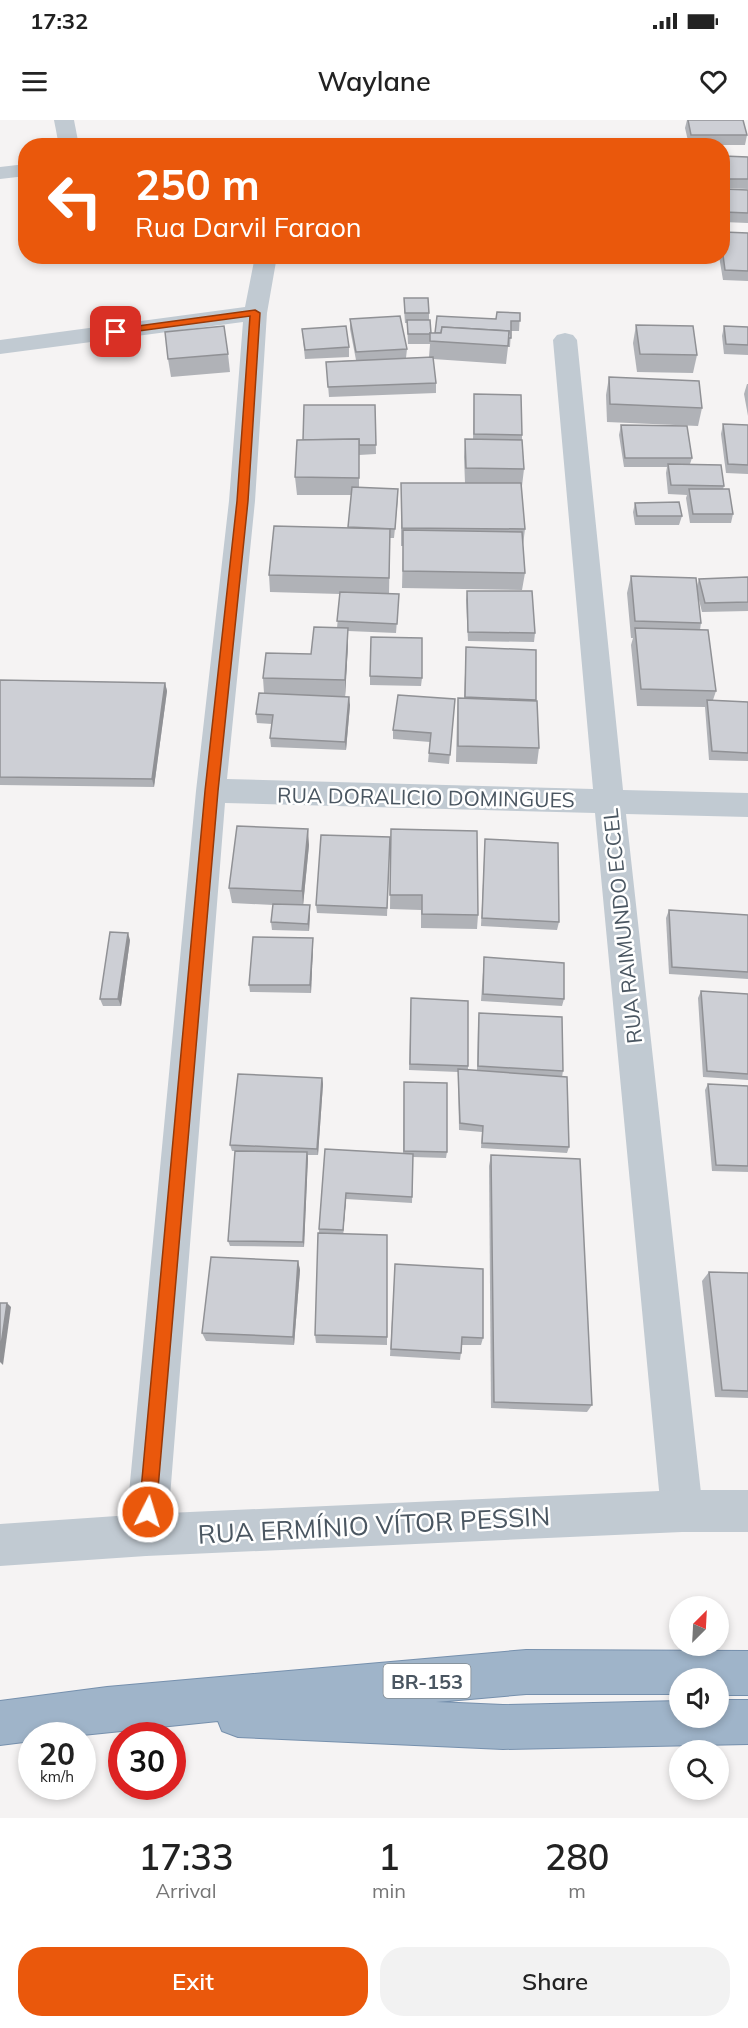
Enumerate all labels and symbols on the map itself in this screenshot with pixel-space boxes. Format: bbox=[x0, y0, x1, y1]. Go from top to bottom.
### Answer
pin bbox=[90, 306, 141, 357]
street label: RUA DORALICIO DOMINGUES bbox=[277, 781, 575, 813]
street label: RUA RAIMUNDO ECCEL bbox=[597, 806, 647, 1045]
position arrow bbox=[116, 1480, 180, 1544]
street label: RUA ERMÍNIO VÍTOR PESSIN bbox=[197, 1499, 551, 1551]
north arrow bbox=[669, 1596, 729, 1656]
road number: BR-153 bbox=[384, 1664, 470, 1698]
speed limit sign: 30 bbox=[108, 1722, 186, 1800]

